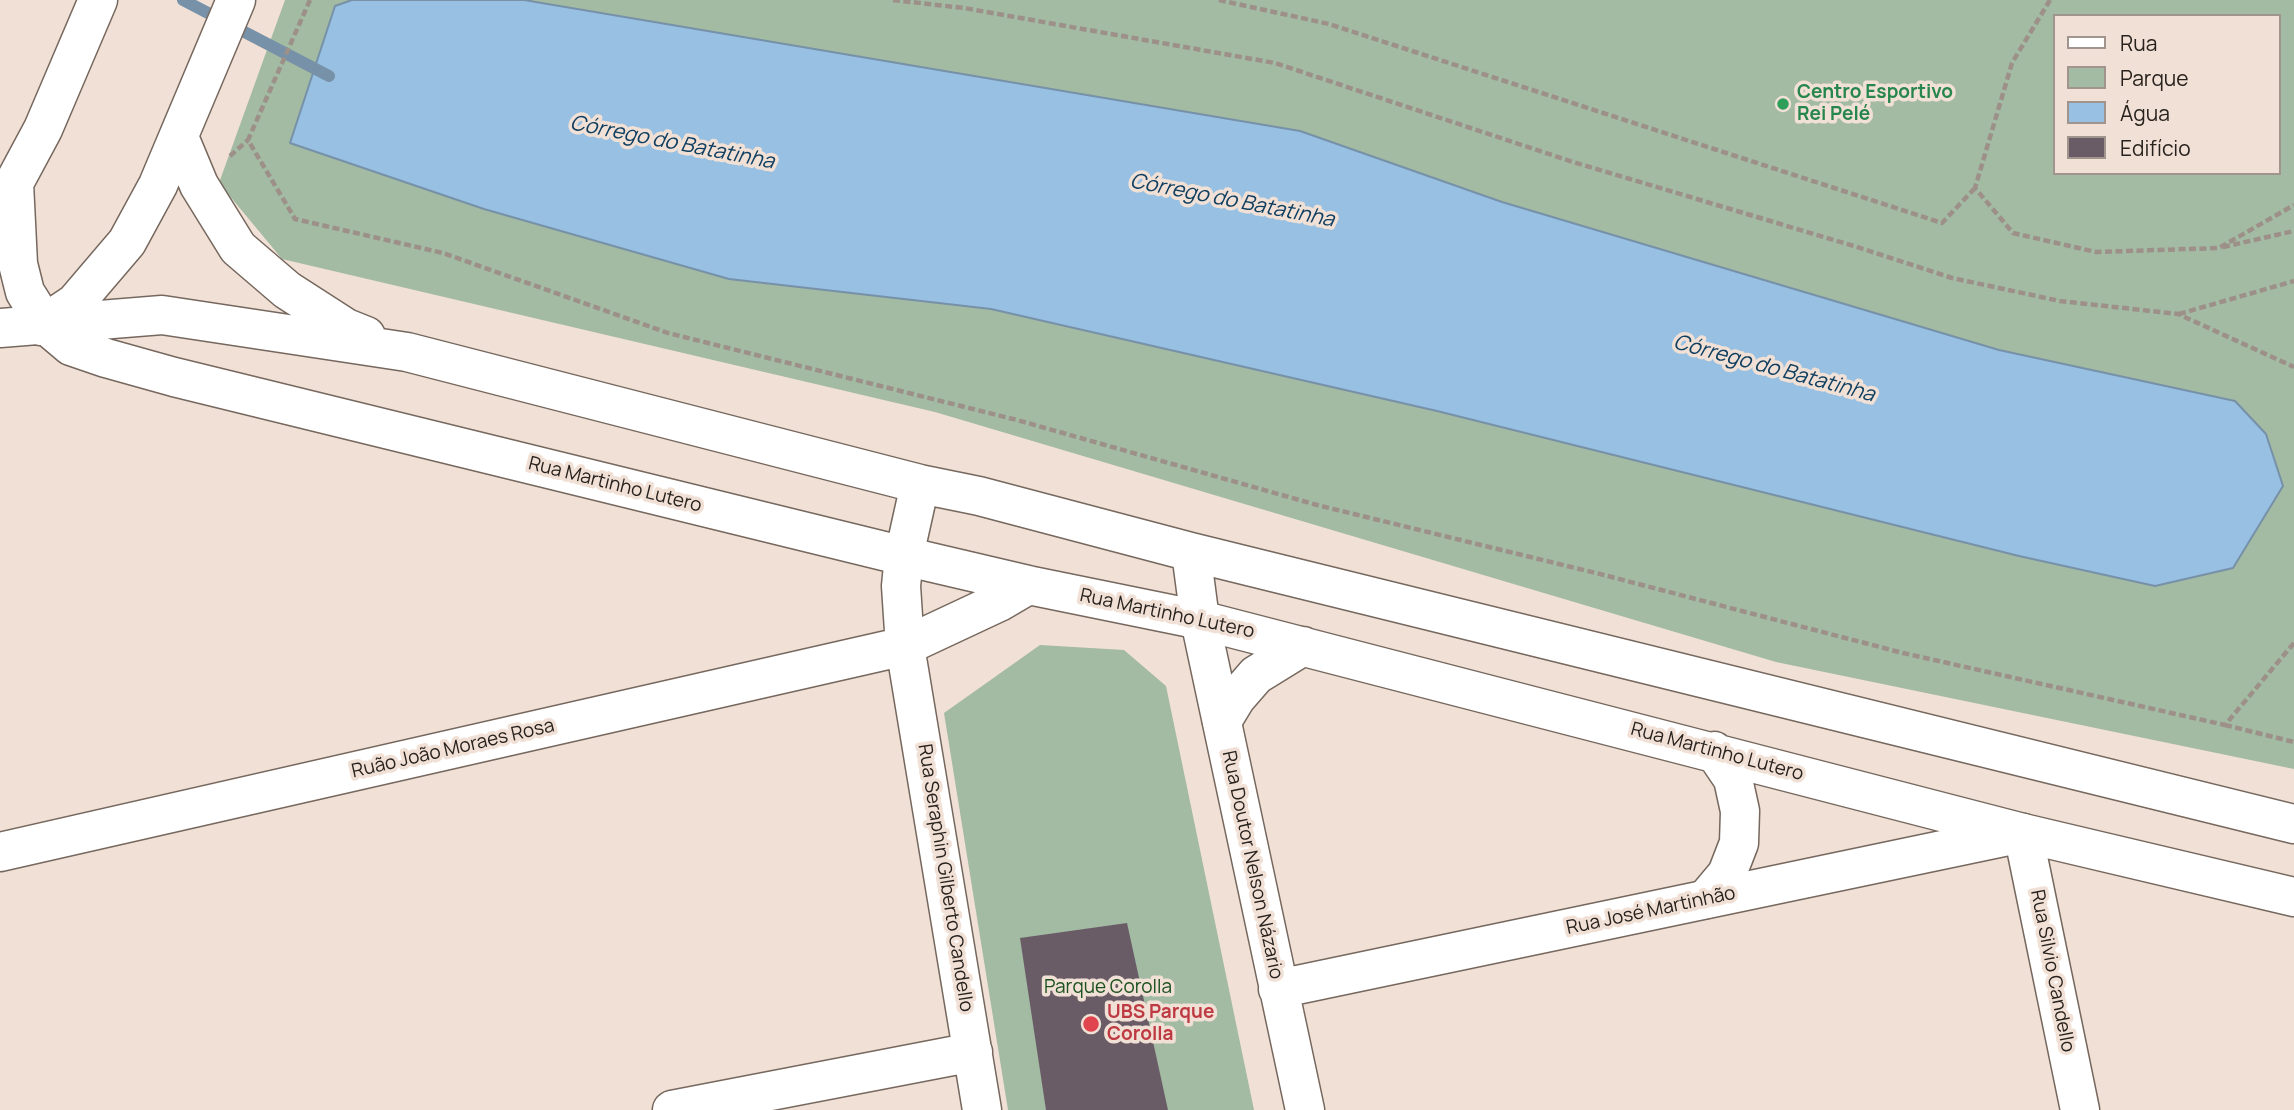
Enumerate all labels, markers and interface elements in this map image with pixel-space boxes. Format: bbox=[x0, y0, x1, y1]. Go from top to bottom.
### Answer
legend bbox=[2052, 14, 2280, 175]
text: Rua bbox=[2120, 29, 2157, 57]
text: Parque bbox=[2120, 64, 2189, 92]
place label: Centro Esportivo Rei Pelé bbox=[1797, 82, 1953, 126]
marker: Centro Esportivo Rei Pelé bbox=[1775, 96, 1791, 112]
text: Água bbox=[2120, 99, 2170, 127]
water label: Córrego do Batatinha bbox=[568, 111, 776, 175]
text: Edifício bbox=[2120, 134, 2191, 162]
water label: Córrego do Batatinha bbox=[1128, 169, 1336, 233]
water label: Córrego do Batatinha bbox=[1671, 330, 1877, 408]
street label: Rua Martinho Lutero bbox=[526, 452, 704, 518]
street label: Rua Martinho Lutero bbox=[1078, 584, 1256, 644]
street label: Ruão João Moraes Rosa bbox=[349, 715, 557, 783]
street label: Rua Martinho Lutero bbox=[1628, 718, 1806, 786]
street label: Rua Seraphin Gilberto Candello bbox=[913, 742, 977, 1014]
street label: Rua Doutor Nelson Názario bbox=[1217, 749, 1287, 981]
street label: Rua José Martinhão bbox=[1564, 882, 1738, 940]
street label: Rua Silvio Candello bbox=[2025, 888, 2079, 1054]
park label: Parque Corolla bbox=[1044, 977, 1172, 999]
place label: UBS Parque Corolla bbox=[1107, 1002, 1214, 1046]
marker: UBS Parque Corolla bbox=[1081, 1014, 1101, 1034]

